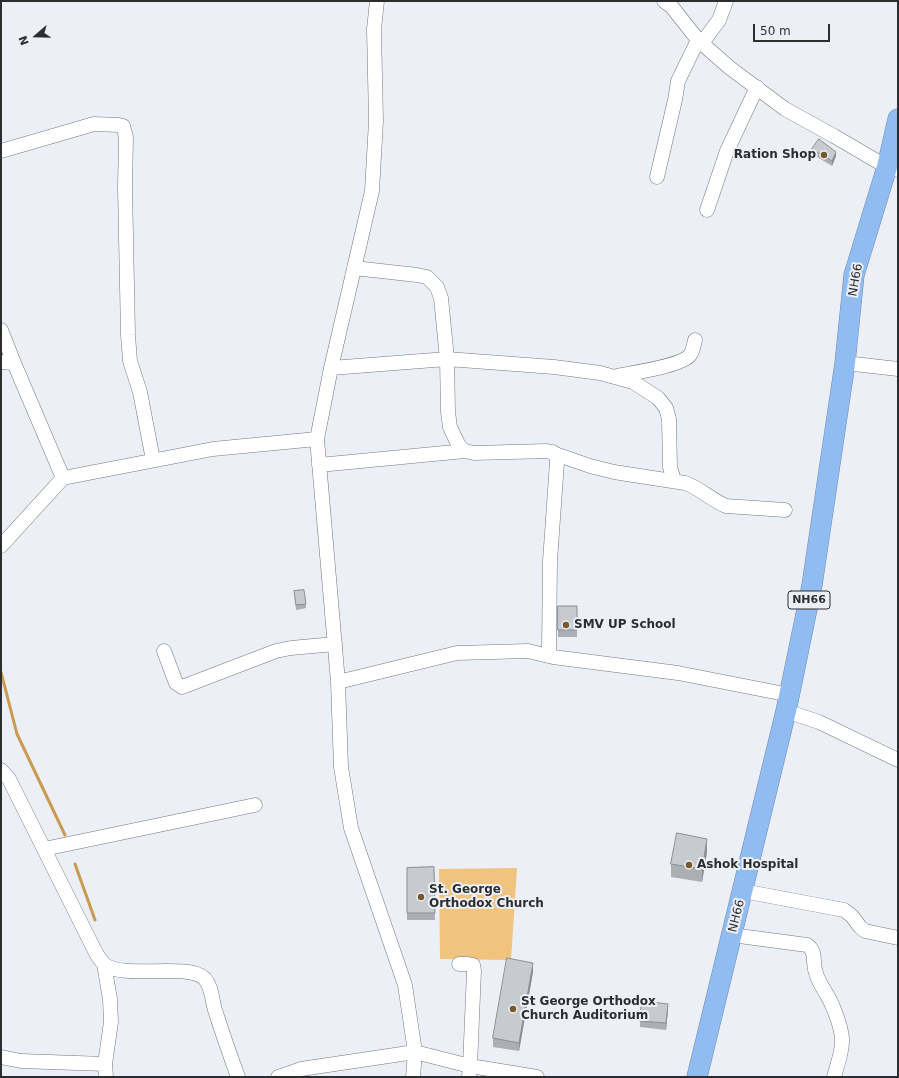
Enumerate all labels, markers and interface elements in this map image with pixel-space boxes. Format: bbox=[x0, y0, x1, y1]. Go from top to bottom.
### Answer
north arrow bbox=[16, 16, 56, 56]
scale bar bbox=[755, 16, 832, 42]
text: 50 m bbox=[760, 24, 791, 38]
text: N bbox=[17, 34, 32, 47]
place label: Ration Shop bbox=[734, 148, 816, 162]
marker: Ration Shop bbox=[819, 150, 829, 160]
street label: NH66 bbox=[846, 262, 866, 298]
road number: NH66 bbox=[788, 591, 830, 609]
place label: SMV UP School bbox=[574, 618, 676, 632]
marker: SMV UP School bbox=[561, 620, 571, 630]
place label: Ashok Hospital bbox=[697, 858, 798, 872]
marker: Ashok Hospital bbox=[684, 860, 694, 870]
place label: St. George Orthodox Church bbox=[429, 883, 544, 911]
marker: St. George Orthodox Church bbox=[416, 892, 426, 902]
street label: NH66 bbox=[726, 898, 748, 934]
place label: St George Orthodox Church Auditorium bbox=[521, 995, 656, 1023]
marker: St George Orthodox Church Auditorium bbox=[508, 1004, 518, 1014]

